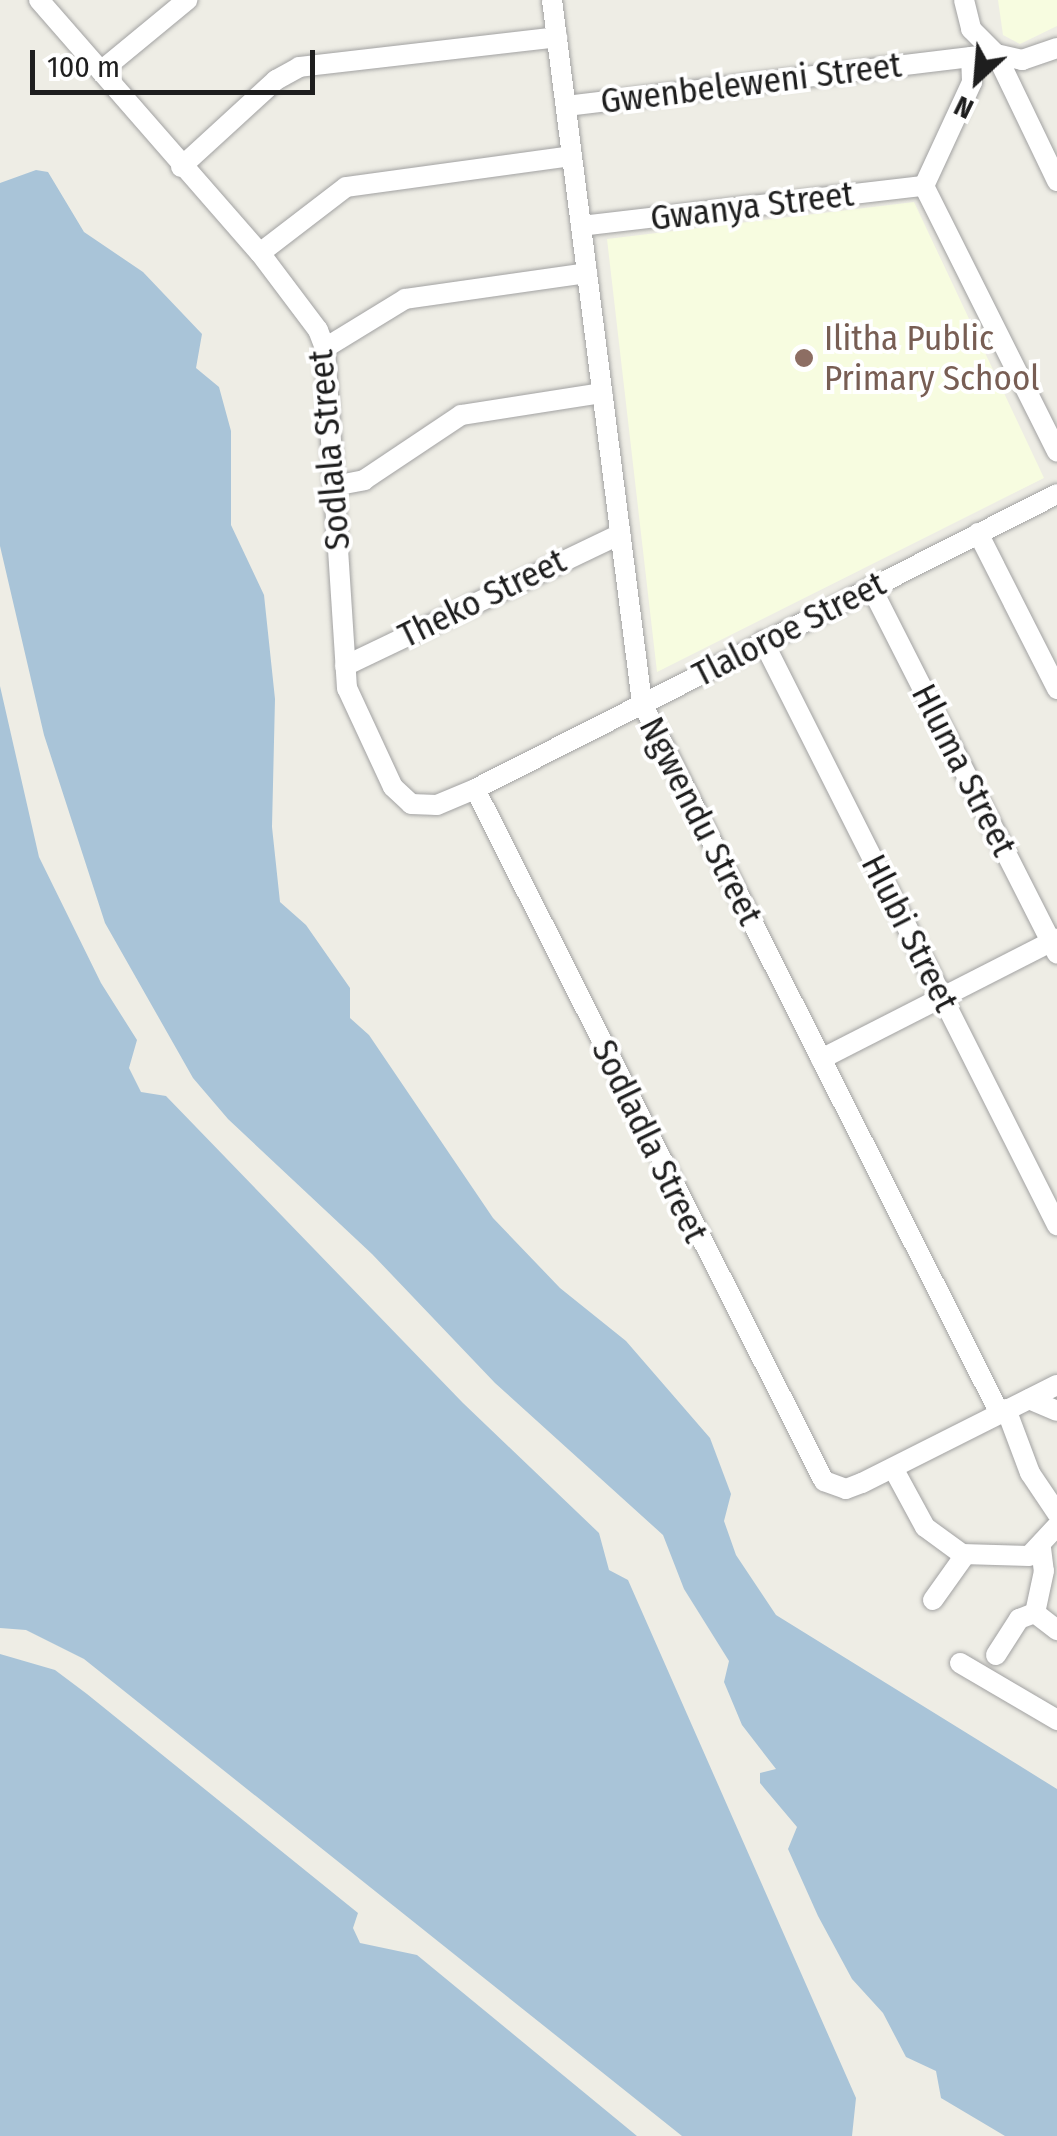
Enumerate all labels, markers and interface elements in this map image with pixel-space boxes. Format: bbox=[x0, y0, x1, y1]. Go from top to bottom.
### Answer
scale bar bbox=[35, 30, 320, 92]
north arrow bbox=[927, 30, 1027, 130]
street label: Gwenbeleweni Street bbox=[598, 44, 904, 122]
text: 100 m bbox=[47, 49, 120, 85]
text: N bbox=[949, 89, 978, 126]
street label: Gwanya Street bbox=[648, 173, 856, 239]
place label: Ilitha Public Primary School bbox=[824, 317, 1040, 399]
marker: Ilitha Public Primary School bbox=[793, 347, 815, 369]
street label: Sodlala Street bbox=[299, 348, 359, 552]
street label: Theko Street bbox=[392, 540, 572, 656]
street label: Tlaloroe Street bbox=[686, 563, 892, 695]
street label: Hluma Street bbox=[903, 677, 1025, 863]
street label: Ngwendu Street bbox=[631, 710, 771, 932]
street label: Hlubi Street bbox=[853, 848, 967, 1018]
street label: Sodladla Street bbox=[583, 1033, 717, 1249]

